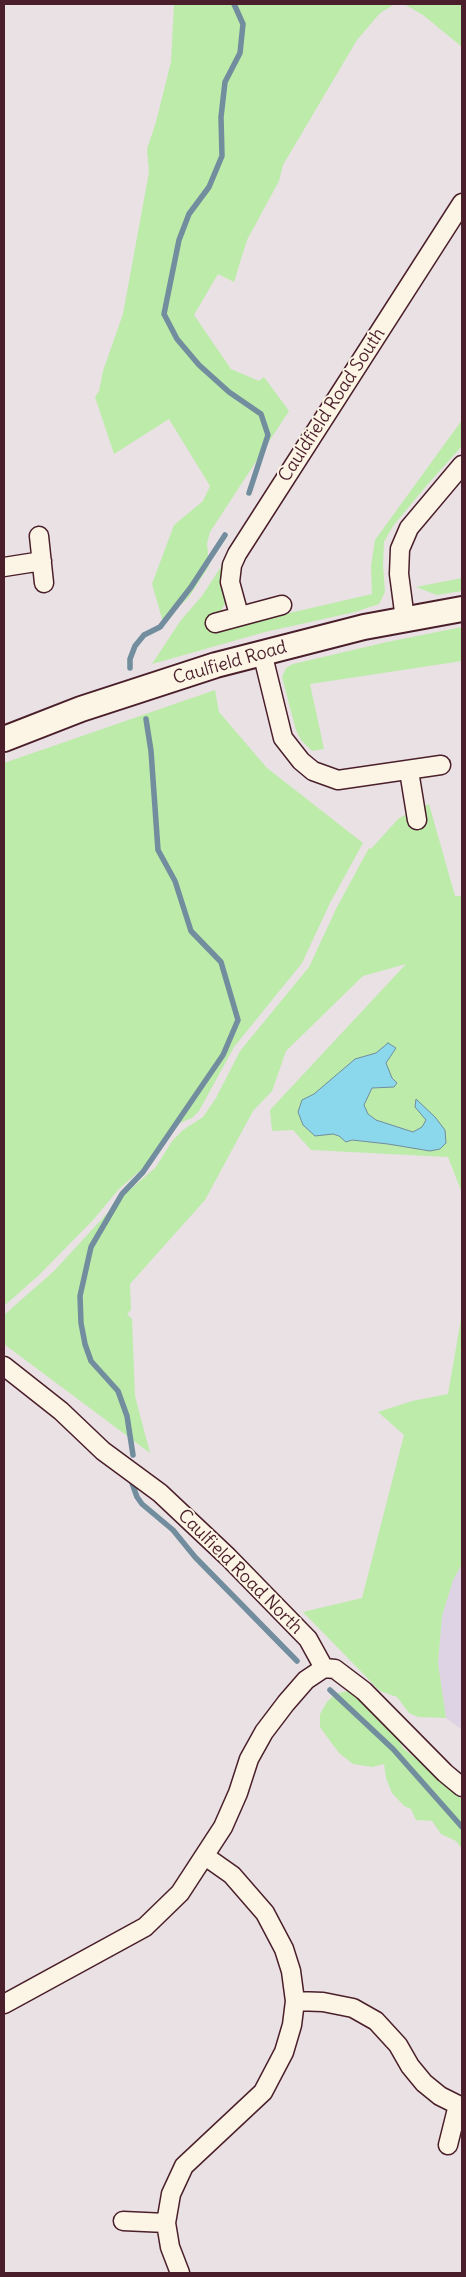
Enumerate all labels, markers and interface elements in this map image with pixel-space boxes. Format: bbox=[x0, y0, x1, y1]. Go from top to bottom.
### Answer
street label: Cauldfield Road South bbox=[274, 324, 390, 486]
street label: Caulfield Road bbox=[171, 636, 289, 690]
street label: Caulfield Road North bbox=[173, 1505, 307, 1639]

